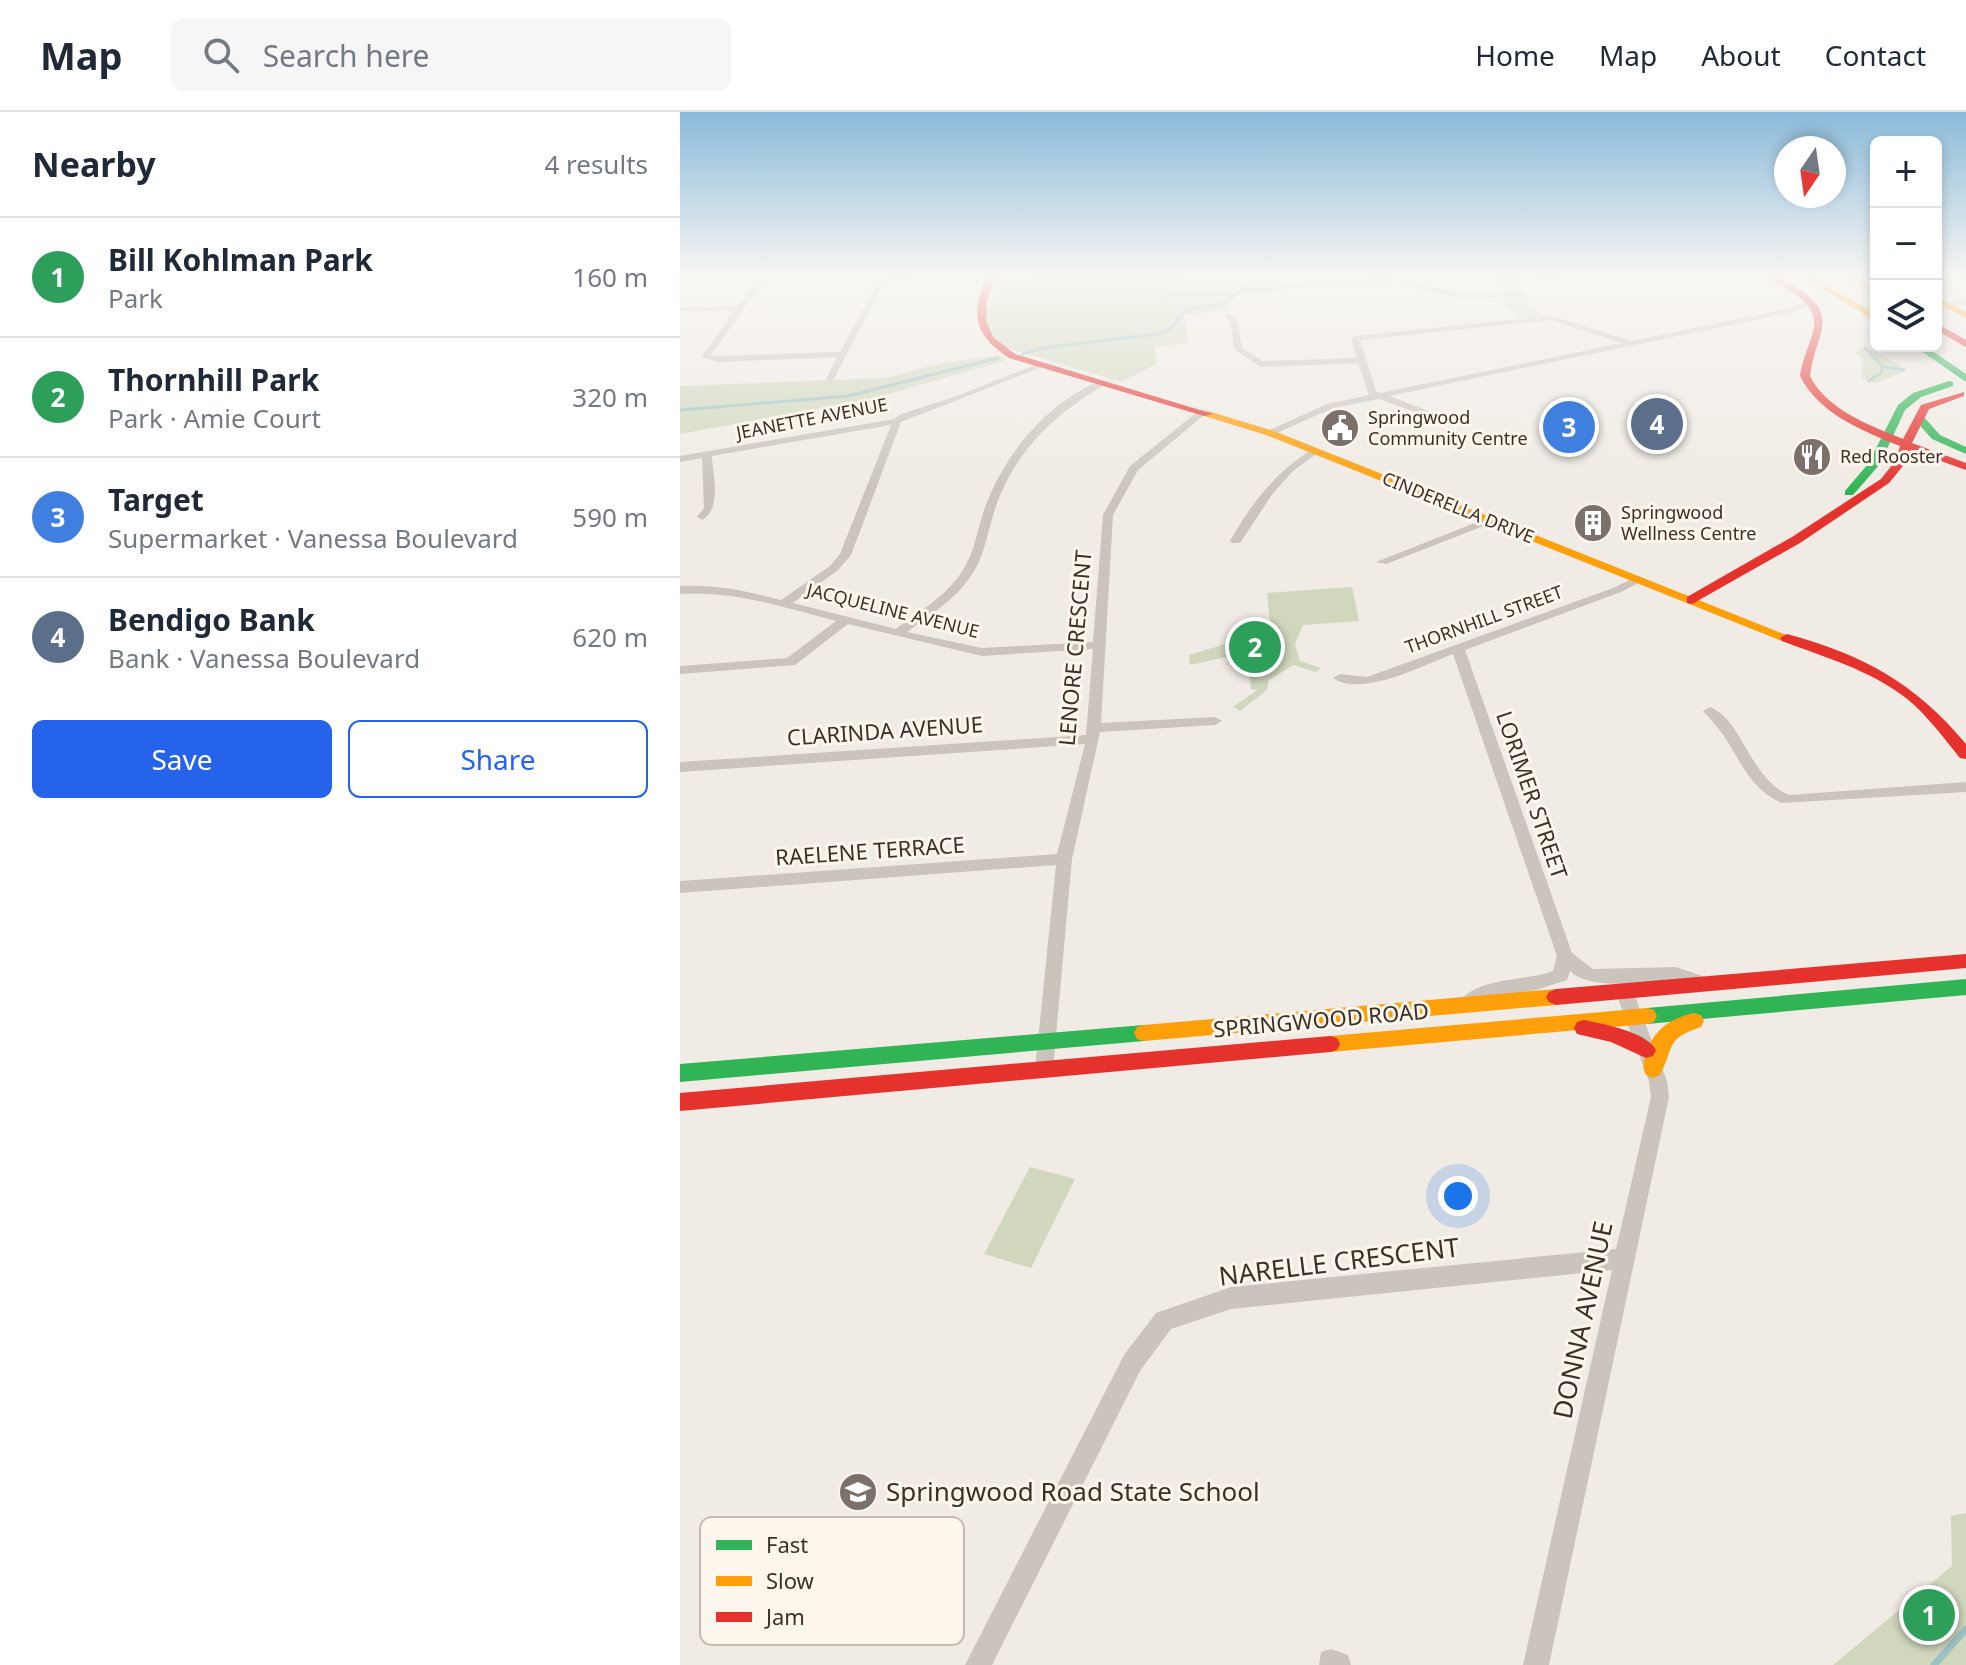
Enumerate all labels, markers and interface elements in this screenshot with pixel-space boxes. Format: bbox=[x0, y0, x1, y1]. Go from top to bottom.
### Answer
search box bbox=[171, 19, 731, 91]
text: Map bbox=[40, 29, 123, 81]
icon: search bbox=[199, 33, 243, 77]
text: Search here bbox=[263, 35, 430, 76]
text: Home bbox=[1475, 36, 1555, 74]
text: Map bbox=[1599, 36, 1657, 74]
text: About bbox=[1701, 36, 1781, 74]
text: Contact bbox=[1825, 36, 1926, 74]
north arrow bbox=[1774, 136, 1846, 208]
map controls bbox=[1870, 136, 1942, 352]
button: + bbox=[1870, 136, 1942, 208]
text: Nearby bbox=[32, 141, 156, 187]
text: 4 results bbox=[544, 146, 648, 182]
button: − bbox=[1870, 208, 1942, 280]
text: Bill Kohlman Park bbox=[108, 239, 373, 280]
text: 1 bbox=[51, 259, 65, 295]
text: 160 m bbox=[572, 259, 648, 295]
text: Park bbox=[108, 280, 163, 316]
button: layers bbox=[1870, 280, 1942, 352]
text: Thornhill Park bbox=[108, 359, 319, 400]
text: 2 bbox=[51, 379, 65, 415]
text: 320 m bbox=[572, 379, 648, 415]
street label: JEANETTE AVENUE bbox=[732, 392, 890, 445]
pin: 4 bbox=[1631, 394, 1683, 454]
pin: 3 bbox=[1543, 397, 1595, 457]
text: Park · Amie Court bbox=[108, 400, 321, 436]
place label: Springwood Community Centre bbox=[1368, 405, 1528, 450]
public building icon: Springwood Community Centre bbox=[1319, 407, 1361, 449]
restaurant icon: Red Rooster bbox=[1791, 436, 1833, 478]
place label: Red Rooster bbox=[1840, 444, 1943, 468]
street label: CINDERELLA DRIVE bbox=[1379, 466, 1538, 549]
text: Target bbox=[108, 479, 204, 520]
text: 3 bbox=[51, 499, 65, 535]
text: 590 m bbox=[572, 499, 648, 535]
place label: Springwood Wellness Centre bbox=[1621, 500, 1756, 545]
building icon: Springwood Wellness Centre bbox=[1572, 502, 1614, 544]
text: Supermarket · Vanessa Boulevard bbox=[108, 520, 518, 556]
street label: LENORE CRESCENT bbox=[1051, 549, 1098, 747]
street label: JACQUELINE AVENUE bbox=[803, 577, 982, 643]
street label: THORNHILL STREET bbox=[1401, 579, 1566, 659]
text: Bendigo Bank bbox=[108, 599, 315, 640]
pin: 2 bbox=[1229, 617, 1281, 677]
text: 4 bbox=[51, 619, 65, 655]
text: 620 m bbox=[572, 619, 648, 655]
text: Bank · Vanessa Boulevard bbox=[108, 640, 420, 676]
street label: LORIMER STREET bbox=[1490, 707, 1576, 883]
street label: CLARINDA AVENUE bbox=[786, 708, 984, 752]
button: Save bbox=[32, 720, 332, 798]
button: Share bbox=[348, 720, 648, 798]
street label: RAELENE TERRACE bbox=[774, 828, 966, 872]
street label: SPRINGWOOD ROAD bbox=[1212, 995, 1430, 1043]
your location bbox=[1438, 1176, 1478, 1216]
street label: DONNA AVENUE bbox=[1544, 1218, 1621, 1422]
street label: NARELLE CRESCENT bbox=[1217, 1228, 1462, 1294]
school or university icon: Springwood Road State School bbox=[837, 1471, 879, 1513]
place label: Springwood Road State School bbox=[886, 1473, 1260, 1509]
legend bbox=[700, 1517, 964, 1645]
text: Fast bbox=[766, 1529, 808, 1559]
text: Slow bbox=[766, 1565, 815, 1595]
pin: 1 bbox=[1903, 1585, 1955, 1645]
text: Jam bbox=[764, 1601, 805, 1631]

